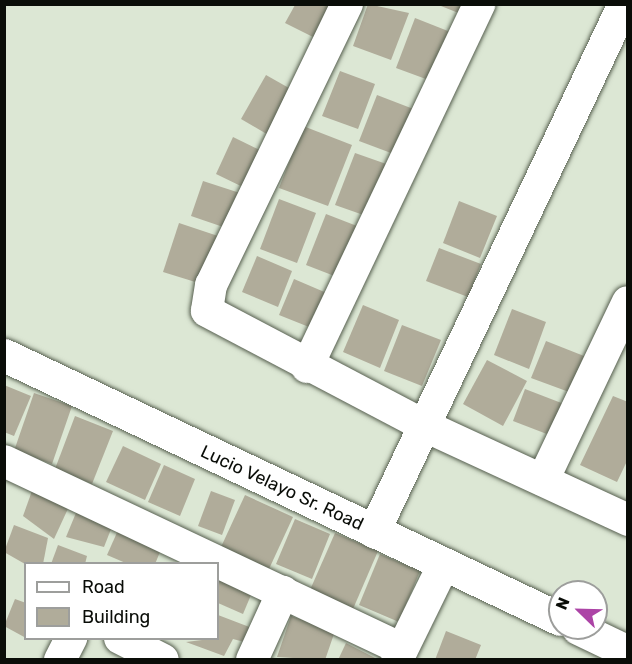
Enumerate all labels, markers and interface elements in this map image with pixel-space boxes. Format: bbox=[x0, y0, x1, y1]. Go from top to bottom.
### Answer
street label: Lucio Velayo Sr. Road bbox=[197, 441, 367, 535]
legend bbox=[24, 562, 219, 640]
text: Road bbox=[82, 576, 125, 598]
north arrow bbox=[548, 580, 608, 640]
text: N bbox=[552, 595, 574, 613]
text: Building bbox=[82, 606, 150, 628]

